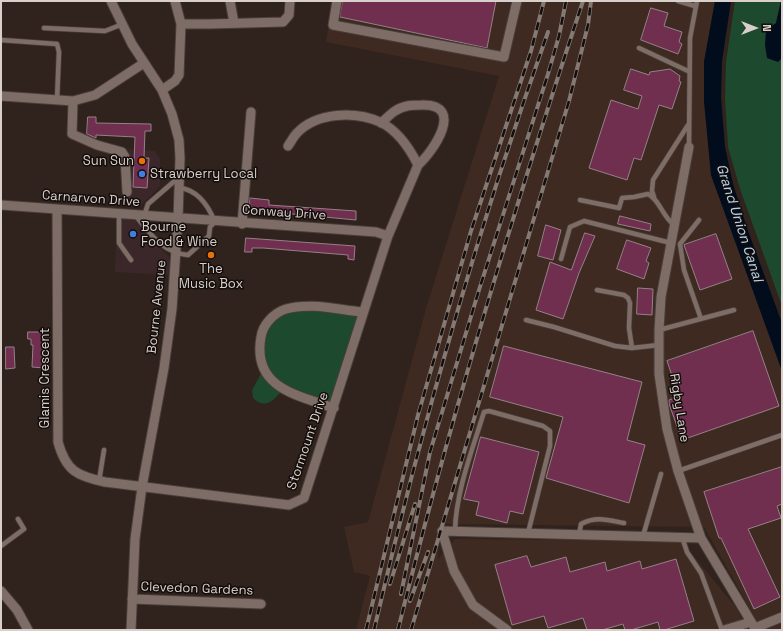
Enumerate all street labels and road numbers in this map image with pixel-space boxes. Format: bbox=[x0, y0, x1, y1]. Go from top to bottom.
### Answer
street label: Carnarvon Drive bbox=[41, 188, 141, 210]
street label: Conway Drive bbox=[241, 202, 327, 224]
street label: Bourne Avenue bbox=[144, 259, 170, 355]
street label: Glamis Crescent bbox=[37, 328, 53, 428]
street label: Rigby Lane bbox=[666, 372, 692, 444]
street label: Stormount Drive bbox=[284, 390, 332, 492]
street label: Clevedon Gardens bbox=[140, 579, 254, 599]

